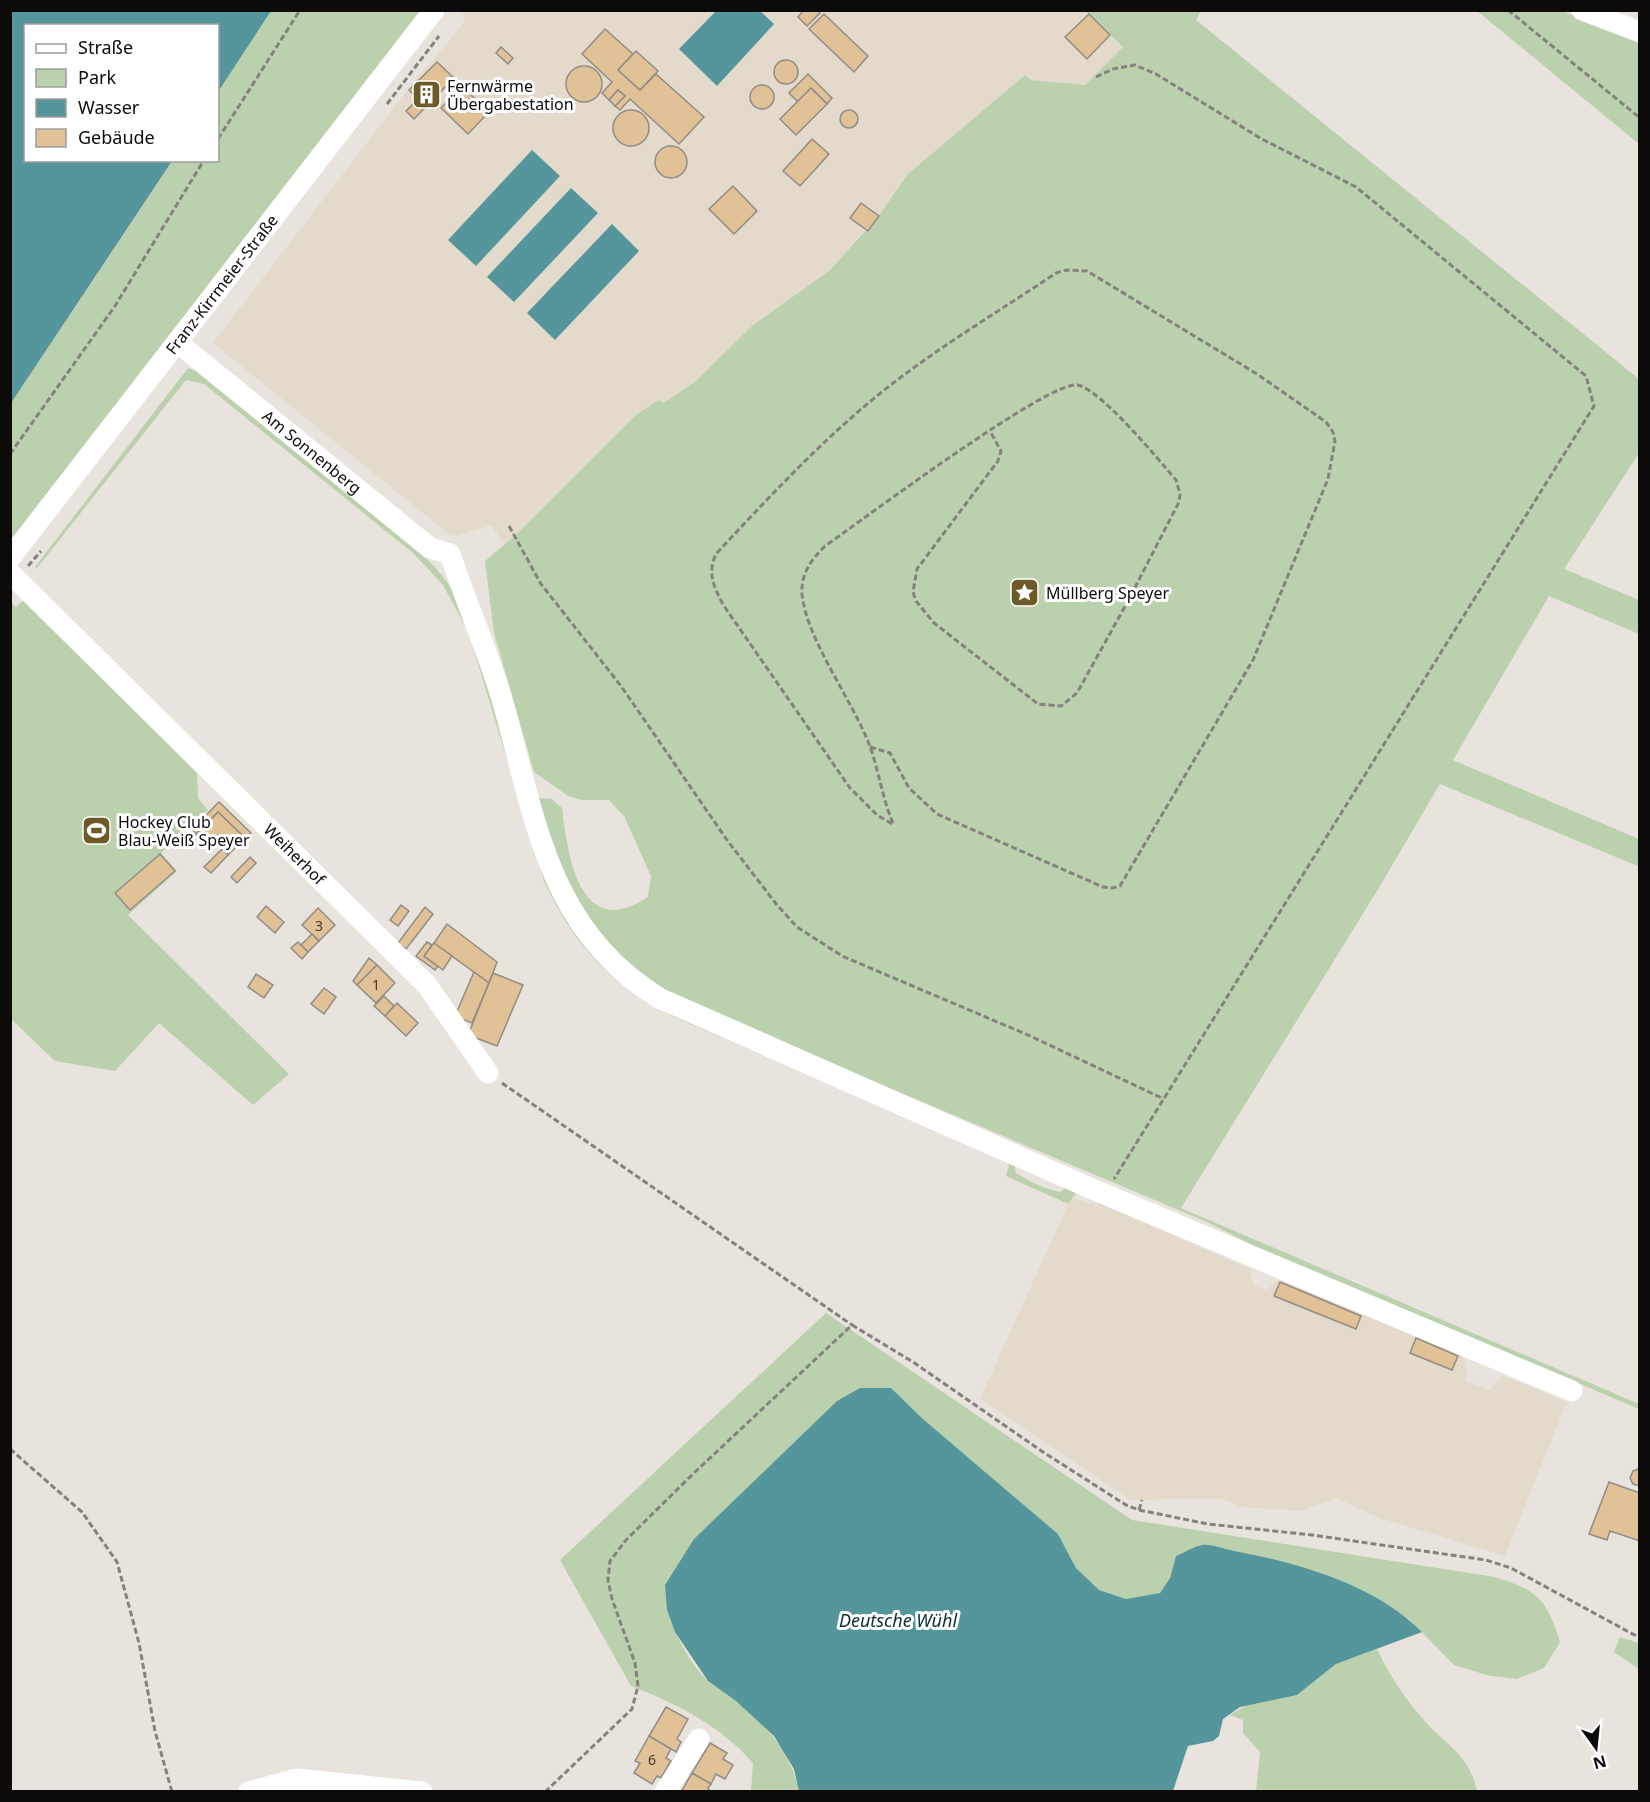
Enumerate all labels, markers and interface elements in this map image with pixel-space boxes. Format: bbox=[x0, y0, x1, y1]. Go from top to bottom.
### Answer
legend bbox=[24, 24, 219, 162]
text: Straße bbox=[78, 35, 133, 59]
text: Park bbox=[78, 65, 116, 89]
place label: Fernwärme Übergabestation bbox=[447, 75, 574, 115]
building icon: Fernwärme Übergabestation bbox=[410, 79, 442, 111]
text: Wasser bbox=[78, 95, 140, 119]
text: Gebäude bbox=[78, 125, 155, 149]
street label: Franz-Kirrmeier-Straße bbox=[161, 210, 283, 359]
street label: Am Sonnenberg bbox=[258, 405, 366, 499]
place icon: Müllberg Speyer bbox=[1009, 577, 1041, 609]
place label: Müllberg Speyer bbox=[1046, 582, 1169, 604]
place label: Hockey Club Blau-Weiß Speyer bbox=[118, 811, 250, 851]
sports icon: Hockey Club Blau-Weiß Speyer bbox=[81, 815, 113, 847]
street label: Weiherhof bbox=[259, 819, 331, 891]
house number: 3 bbox=[315, 916, 323, 935]
house number: 1 bbox=[372, 975, 380, 994]
water label: Deutsche Wühl bbox=[839, 1608, 957, 1632]
north arrow bbox=[1566, 1718, 1626, 1778]
house number: 6 bbox=[648, 1750, 656, 1769]
text: N bbox=[1591, 1750, 1609, 1775]

